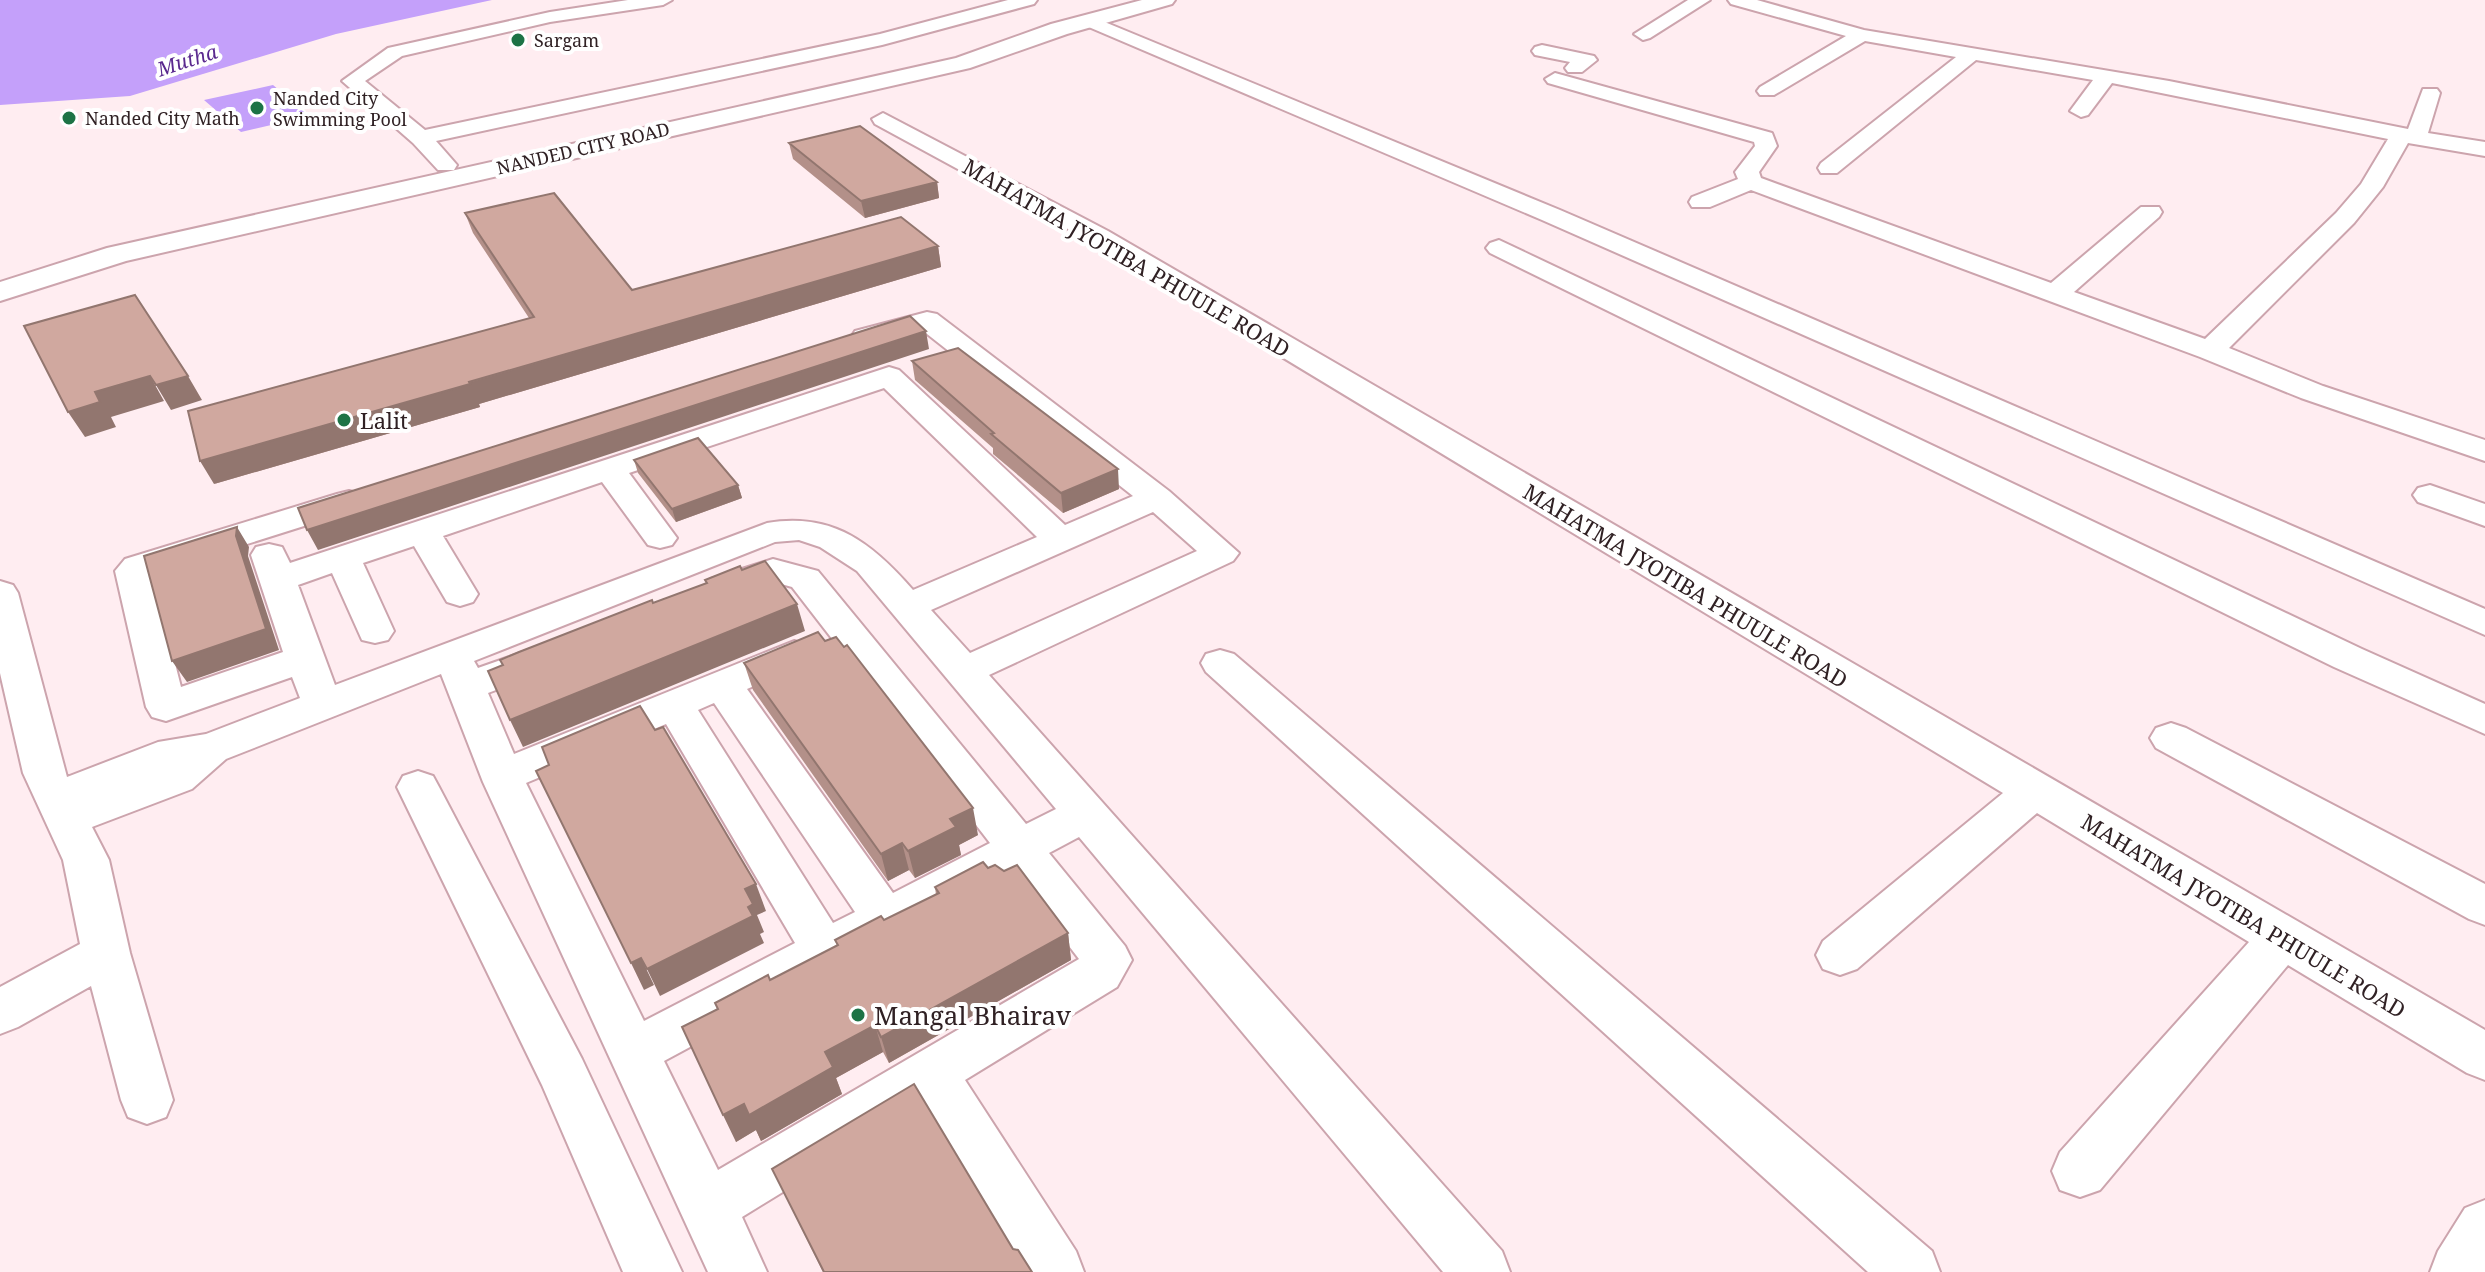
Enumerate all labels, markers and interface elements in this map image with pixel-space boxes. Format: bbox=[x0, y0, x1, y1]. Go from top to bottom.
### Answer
place label: Sargam bbox=[534, 28, 599, 52]
marker: Sargam bbox=[509, 31, 527, 49]
water label: Mutha bbox=[153, 38, 221, 83]
place label: Nanded City Swimming Pool bbox=[273, 86, 407, 131]
marker: Nanded City Swimming Pool bbox=[248, 99, 266, 117]
place label: Nanded City Math bbox=[85, 106, 240, 130]
marker: Nanded City Math bbox=[60, 109, 78, 127]
street label: NANDED CITY ROAD bbox=[494, 116, 672, 180]
street label: MAHATMA JYOTIBA PHUULE ROAD bbox=[958, 151, 1296, 363]
place label: Lalit bbox=[360, 405, 408, 435]
marker: Lalit bbox=[335, 411, 353, 429]
street label: MAHATMA JYOTIBA PHUULE ROAD bbox=[1518, 476, 1854, 694]
street label: MAHATMA JYOTIBA PHUULE ROAD bbox=[2076, 806, 2412, 1024]
place label: Mangal Bhairav bbox=[874, 997, 1071, 1033]
marker: Mangal Bhairav bbox=[849, 1006, 867, 1024]

